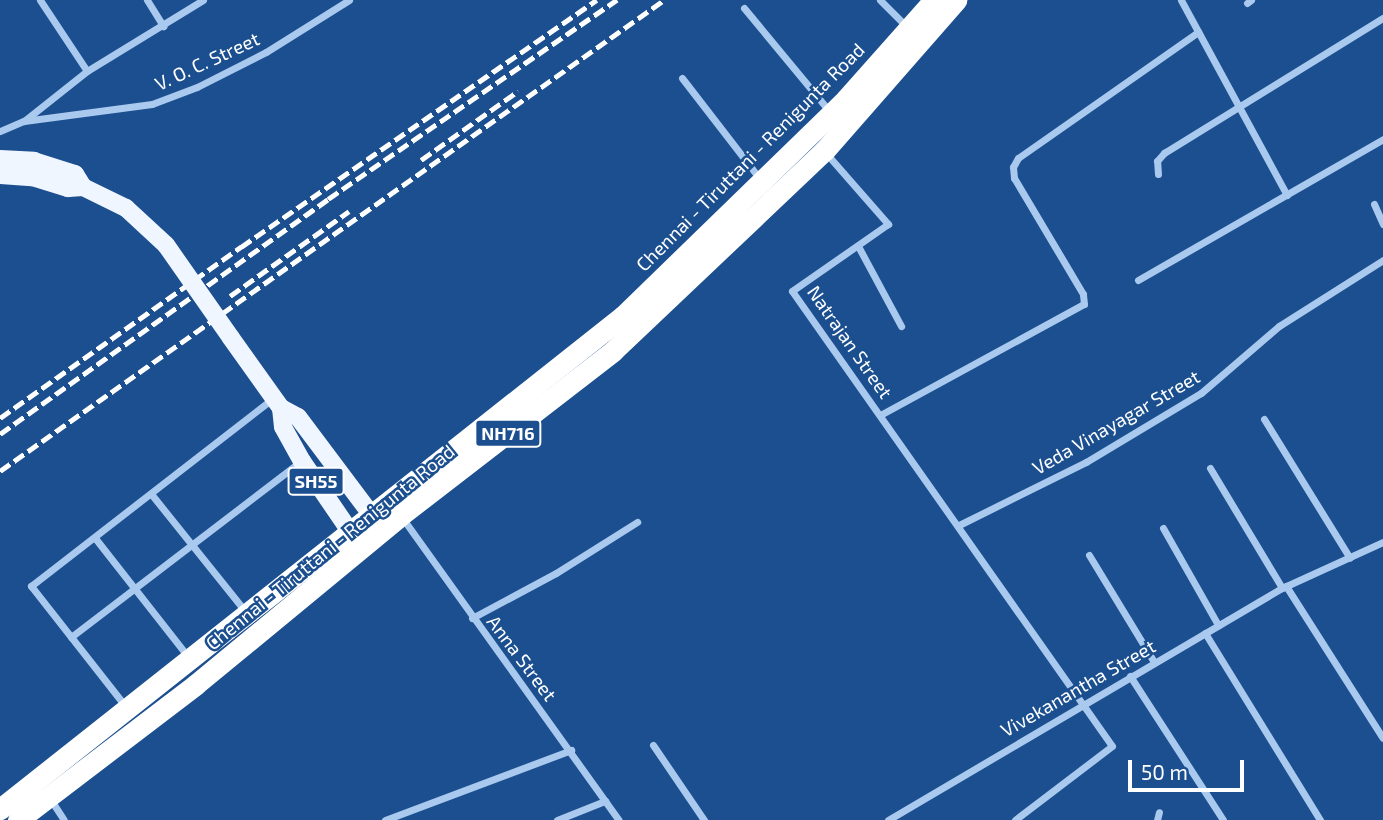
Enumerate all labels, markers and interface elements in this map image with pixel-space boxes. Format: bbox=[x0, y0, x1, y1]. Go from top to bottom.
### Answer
street label: V. O. C. Street bbox=[151, 27, 263, 95]
street label: Chennai - Tiruttani - Renigunta Road bbox=[631, 38, 869, 276]
street label: Natrajan Street bbox=[803, 281, 897, 403]
street label: Veda Vinayagar Street bbox=[1028, 365, 1204, 479]
road number: NH716 bbox=[473, 418, 543, 447]
street label: Chennai - Tiruttani - Renigunta Road bbox=[201, 439, 459, 655]
road number: SH55 bbox=[286, 466, 346, 495]
street label: Anna Street bbox=[482, 611, 562, 705]
street label: Vivekanantha Street bbox=[997, 634, 1159, 742]
scale bar bbox=[1131, 746, 1246, 790]
text: 50 m bbox=[1141, 759, 1188, 784]

